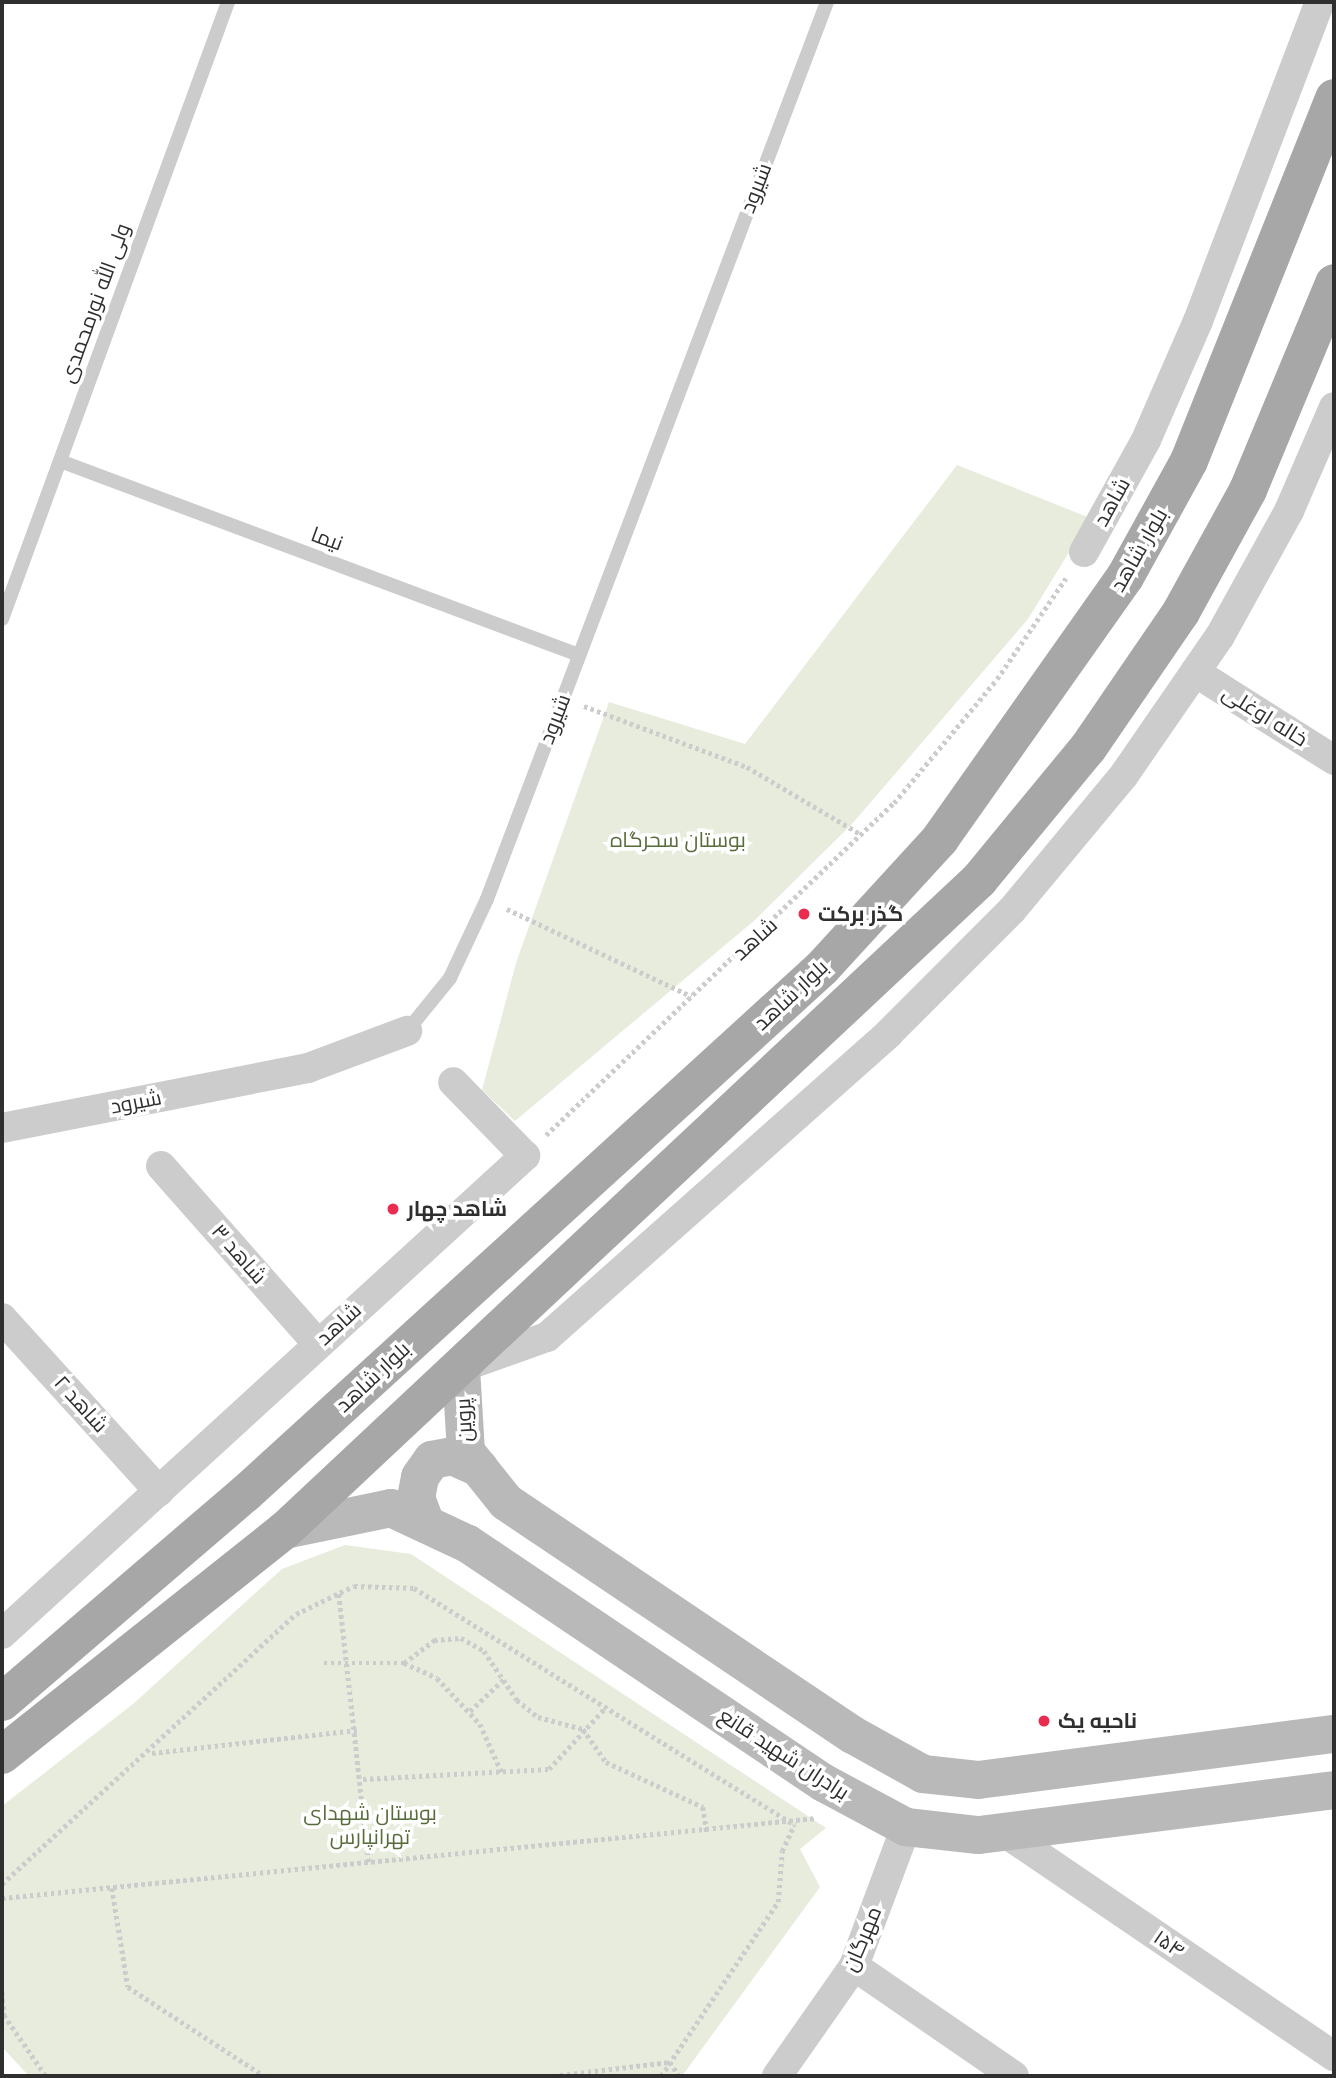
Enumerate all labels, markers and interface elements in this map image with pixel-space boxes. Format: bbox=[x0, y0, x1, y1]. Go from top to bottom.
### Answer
street label: شیرود bbox=[735, 159, 777, 217]
street label: ولی الله نورمحمدی bbox=[54, 220, 136, 386]
street label: شاهد bbox=[1088, 473, 1136, 531]
street label: بلوار شاهد bbox=[1105, 504, 1173, 596]
street label: نیما bbox=[308, 522, 346, 556]
street label: خاله اوغلی bbox=[1218, 680, 1312, 752]
street label: شیرود bbox=[534, 690, 576, 748]
park label: بوستان سحرگاه bbox=[610, 827, 746, 853]
place label: گذر برکت bbox=[818, 901, 903, 927]
marker: گذر برکت bbox=[796, 906, 812, 922]
street label: شاهد bbox=[727, 912, 783, 966]
street label: بلوار شاهد bbox=[749, 954, 833, 1036]
street label: شیرود bbox=[108, 1085, 164, 1119]
place label: شاهد چهار bbox=[407, 1196, 507, 1222]
marker: شاهد چهار bbox=[385, 1201, 401, 1217]
street label: شاهد ۳ bbox=[206, 1219, 272, 1289]
street label: شاهد bbox=[311, 1297, 367, 1351]
street label: بلوار شاهد bbox=[331, 1336, 415, 1418]
street label: شاهد ۲ bbox=[49, 1370, 113, 1438]
street label: پروین bbox=[450, 1398, 478, 1442]
street label: برادران شهید قانع bbox=[714, 1703, 854, 1805]
place label: ناحیه یک bbox=[1058, 1708, 1137, 1734]
marker: ناحیه یک bbox=[1036, 1713, 1052, 1729]
park label: بوستان شهدای تهرانپارس bbox=[303, 1800, 437, 1850]
street label: مهرگان bbox=[837, 1903, 887, 1975]
street label: ۱۵۴ bbox=[1149, 1925, 1189, 1963]

